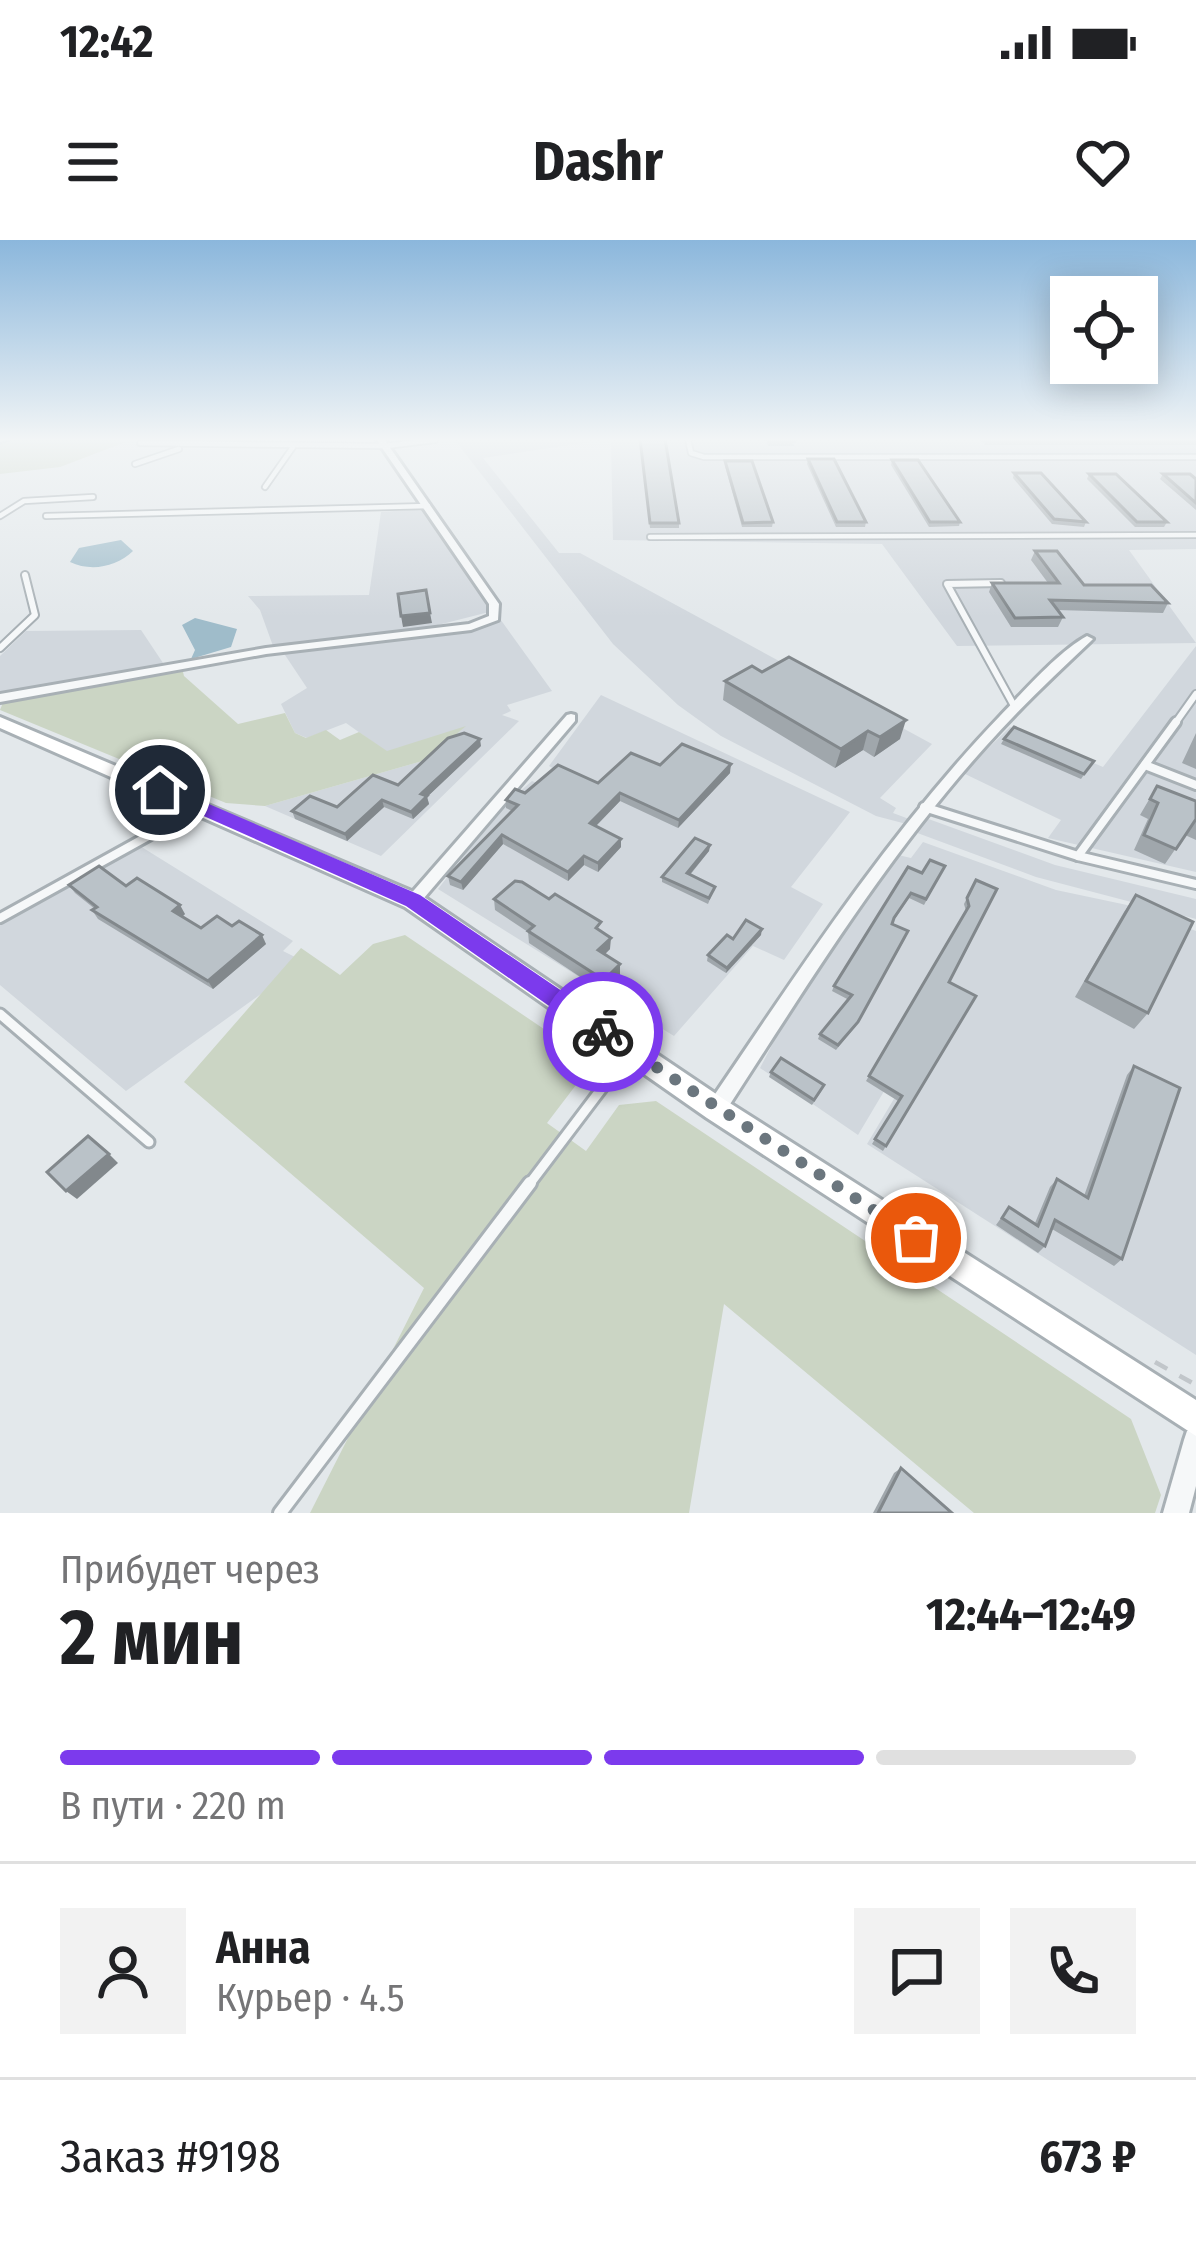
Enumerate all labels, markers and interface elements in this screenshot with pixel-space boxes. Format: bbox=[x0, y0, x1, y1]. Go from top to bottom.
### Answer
text: 12:42 bbox=[60, 15, 153, 69]
icon: menu bbox=[60, 129, 126, 195]
icon: heart bbox=[1070, 129, 1136, 195]
text: Dashr bbox=[533, 130, 663, 194]
map controls bbox=[1050, 276, 1158, 384]
button: locate bbox=[1050, 276, 1158, 384]
pin bbox=[109, 739, 211, 841]
icon: home bbox=[127, 757, 193, 823]
courier bbox=[543, 972, 663, 1092]
icon: bike bbox=[570, 999, 636, 1065]
pin bbox=[865, 1187, 967, 1289]
icon: bag bbox=[883, 1205, 949, 1271]
text: Прибудет через bbox=[60, 1547, 320, 1593]
text: 12:44–12:49 bbox=[926, 1588, 1136, 1642]
text: 2 мин bbox=[60, 1591, 243, 1685]
text: В пути · 220 m bbox=[60, 1783, 286, 1829]
button: person bbox=[60, 1908, 186, 2034]
button: chat bbox=[854, 1908, 980, 2034]
button: phone bbox=[1010, 1908, 1136, 2034]
text: Анна bbox=[216, 1921, 311, 1975]
text: Курьер · 4.5 bbox=[216, 1975, 405, 2021]
text: Заказ #9198 bbox=[60, 2130, 281, 2184]
text: 673 ₽ bbox=[1039, 2130, 1136, 2184]

